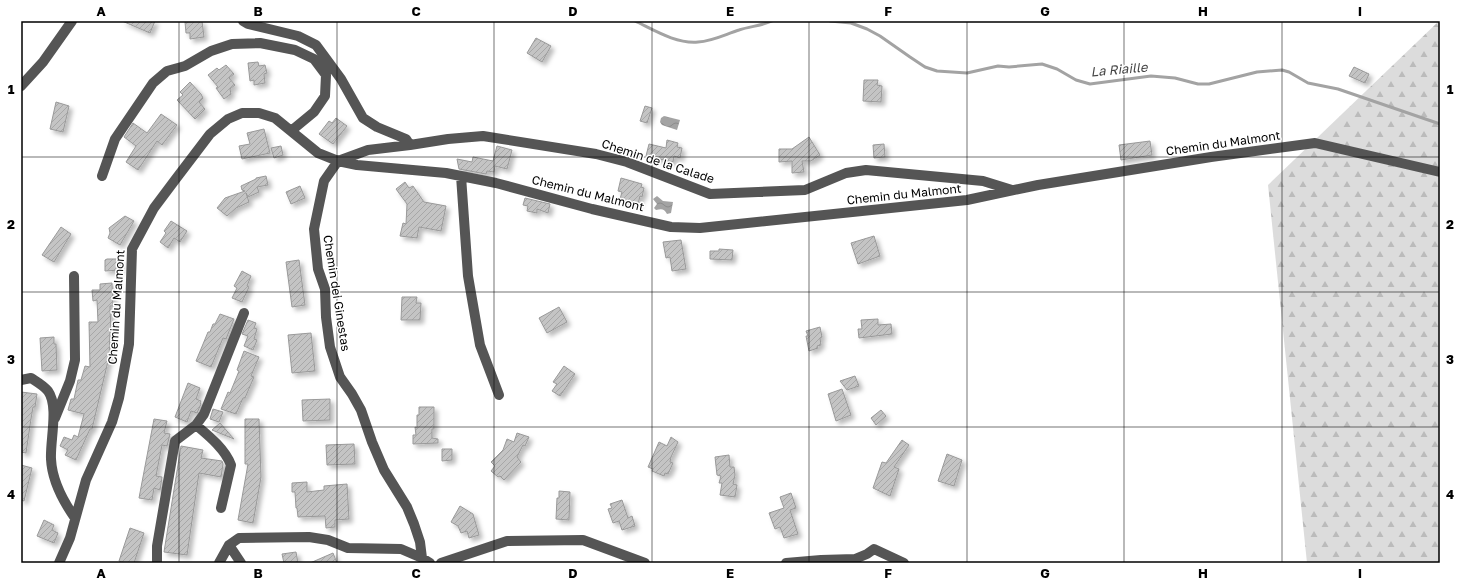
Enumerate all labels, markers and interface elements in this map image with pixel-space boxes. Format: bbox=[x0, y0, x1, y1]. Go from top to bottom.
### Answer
text: A bbox=[96, 3, 106, 19]
text: B bbox=[253, 3, 263, 19]
text: C bbox=[411, 3, 421, 19]
text: D bbox=[568, 3, 578, 19]
text: E bbox=[726, 3, 734, 19]
text: F bbox=[884, 3, 892, 19]
text: G bbox=[1040, 3, 1050, 19]
text: H bbox=[1198, 3, 1208, 19]
text: I bbox=[1358, 3, 1362, 19]
water label: La Riaille bbox=[1090, 58, 1150, 79]
text: 1 bbox=[8, 81, 15, 97]
text: 1 bbox=[1447, 81, 1454, 97]
street label: Chemin du Malmont bbox=[1165, 128, 1281, 158]
street label: Chemin de la Calade bbox=[600, 136, 716, 186]
street label: Chemin du Malmont bbox=[530, 172, 646, 214]
street label: Chemin du Malmont bbox=[846, 181, 962, 207]
text: 2 bbox=[7, 216, 15, 232]
text: 2 bbox=[1446, 216, 1454, 232]
street label: Chemin dei Ginestas bbox=[320, 234, 354, 352]
street label: Chemin du Malmont bbox=[105, 249, 128, 365]
text: 3 bbox=[7, 351, 15, 367]
text: 3 bbox=[1446, 351, 1454, 367]
text: 4 bbox=[7, 486, 15, 502]
text: 4 bbox=[1446, 486, 1454, 502]
text: A bbox=[96, 565, 106, 581]
text: B bbox=[253, 565, 263, 581]
text: C bbox=[411, 565, 421, 581]
text: D bbox=[568, 565, 578, 581]
text: E bbox=[726, 565, 734, 581]
text: F bbox=[884, 565, 892, 581]
text: G bbox=[1040, 565, 1050, 581]
text: H bbox=[1198, 565, 1208, 581]
text: I bbox=[1358, 565, 1362, 581]

